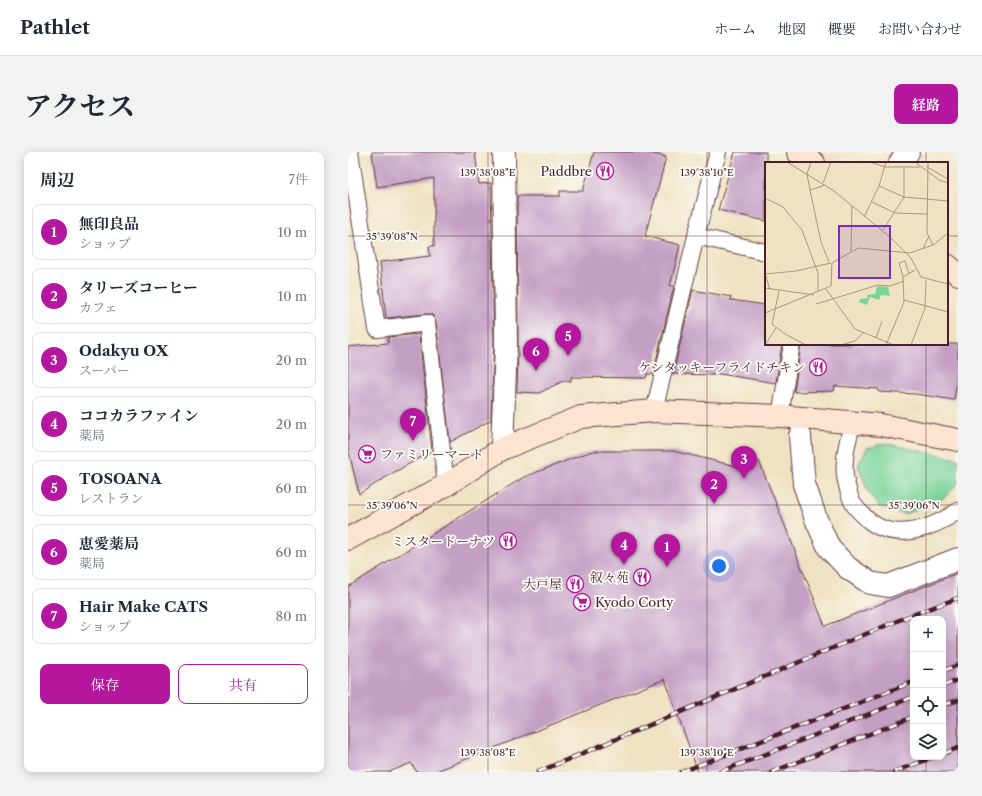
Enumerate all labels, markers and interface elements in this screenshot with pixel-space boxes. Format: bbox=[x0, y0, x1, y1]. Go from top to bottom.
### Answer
text: Pathlet bbox=[20, 16, 90, 39]
text: ホーム bbox=[714, 20, 756, 38]
text: 地図 bbox=[778, 20, 806, 38]
text: 概要 bbox=[828, 20, 856, 38]
text: お問い合わせ bbox=[878, 20, 962, 38]
button: 経路 bbox=[894, 84, 958, 124]
text: アクセス bbox=[24, 89, 135, 123]
restaurant icon: Paddbre bbox=[595, 161, 615, 181]
inset map bbox=[765, 162, 948, 345]
place label: Paddbre bbox=[540, 163, 592, 179]
text: 139°38'08"E bbox=[460, 166, 516, 179]
text: 139°38'10"E bbox=[680, 166, 734, 179]
text: 周辺 bbox=[40, 170, 74, 190]
text: 7件 bbox=[289, 171, 308, 187]
text: 無印良品 bbox=[79, 214, 139, 233]
text: 1 bbox=[51, 224, 57, 240]
text: 10 m bbox=[278, 224, 307, 240]
text: 35°39'08"N bbox=[366, 230, 418, 243]
text: ショップ bbox=[79, 235, 131, 251]
text: タリーズコーヒー bbox=[79, 278, 198, 297]
text: 2 bbox=[50, 288, 58, 304]
text: 10 m bbox=[278, 288, 307, 304]
text: カフェ bbox=[79, 299, 117, 315]
pin: 5 bbox=[555, 323, 581, 356]
pin: 6 bbox=[523, 338, 549, 371]
text: Odakyu OX bbox=[79, 341, 168, 360]
text: 3 bbox=[50, 352, 58, 368]
text: 20 m bbox=[276, 352, 307, 368]
restaurant icon: ケンタッキーフライドチキン bbox=[808, 357, 828, 377]
place label: ケンタッキーフライドチキン bbox=[638, 359, 805, 375]
text: スーパー bbox=[79, 362, 130, 378]
text: ココカラファイン bbox=[79, 406, 199, 425]
pin: 7 bbox=[400, 408, 426, 441]
text: 4 bbox=[50, 416, 58, 432]
text: 20 m bbox=[276, 416, 307, 432]
text: 薬局 bbox=[79, 427, 105, 443]
supermarket icon: ファミリーマート bbox=[357, 444, 377, 464]
place label: ファミリーマート bbox=[380, 446, 484, 462]
pin: 3 bbox=[731, 446, 757, 479]
text: TOSOANA bbox=[79, 469, 161, 488]
pin: 2 bbox=[701, 471, 727, 504]
text: 5 bbox=[50, 480, 58, 496]
text: 60 m bbox=[276, 480, 307, 496]
text: レストラン bbox=[79, 490, 144, 506]
text: 35°39'06"N bbox=[366, 499, 418, 512]
text: 35°39'06"N bbox=[888, 499, 940, 512]
restaurant icon: ミスタードーナツ bbox=[498, 531, 518, 551]
pin: 4 bbox=[611, 532, 637, 565]
place label: ミスタードーナツ bbox=[391, 533, 495, 549]
text: 恵愛薬局 bbox=[79, 534, 139, 553]
pin: 1 bbox=[654, 534, 680, 567]
text: 6 bbox=[50, 544, 58, 560]
text: 60 m bbox=[276, 544, 307, 560]
text: 薬局 bbox=[79, 555, 105, 571]
your location bbox=[709, 556, 729, 576]
restaurant icon: 叙々苑 bbox=[632, 567, 652, 587]
place label: 叙々苑 bbox=[590, 569, 629, 585]
restaurant icon: 大戸屋 bbox=[565, 574, 585, 594]
place label: 大戸屋 bbox=[523, 576, 562, 592]
supermarket icon: Kyodo Corty bbox=[572, 592, 592, 612]
place label: Kyodo Corty bbox=[595, 594, 674, 610]
text: Hair Make CATS bbox=[79, 597, 208, 616]
text: 7 bbox=[51, 608, 57, 624]
text: 80 m bbox=[275, 608, 307, 624]
map controls bbox=[910, 616, 946, 760]
button: + bbox=[910, 616, 946, 652]
text: ショップ bbox=[79, 618, 131, 634]
button: − bbox=[910, 652, 946, 688]
button: 保存 bbox=[40, 664, 170, 704]
button: 共有 bbox=[178, 664, 308, 704]
button: locate bbox=[910, 688, 946, 724]
button: layers bbox=[910, 724, 946, 760]
text: 139°38'08"E bbox=[460, 746, 516, 759]
text: 139°38'10"E bbox=[680, 746, 734, 759]

